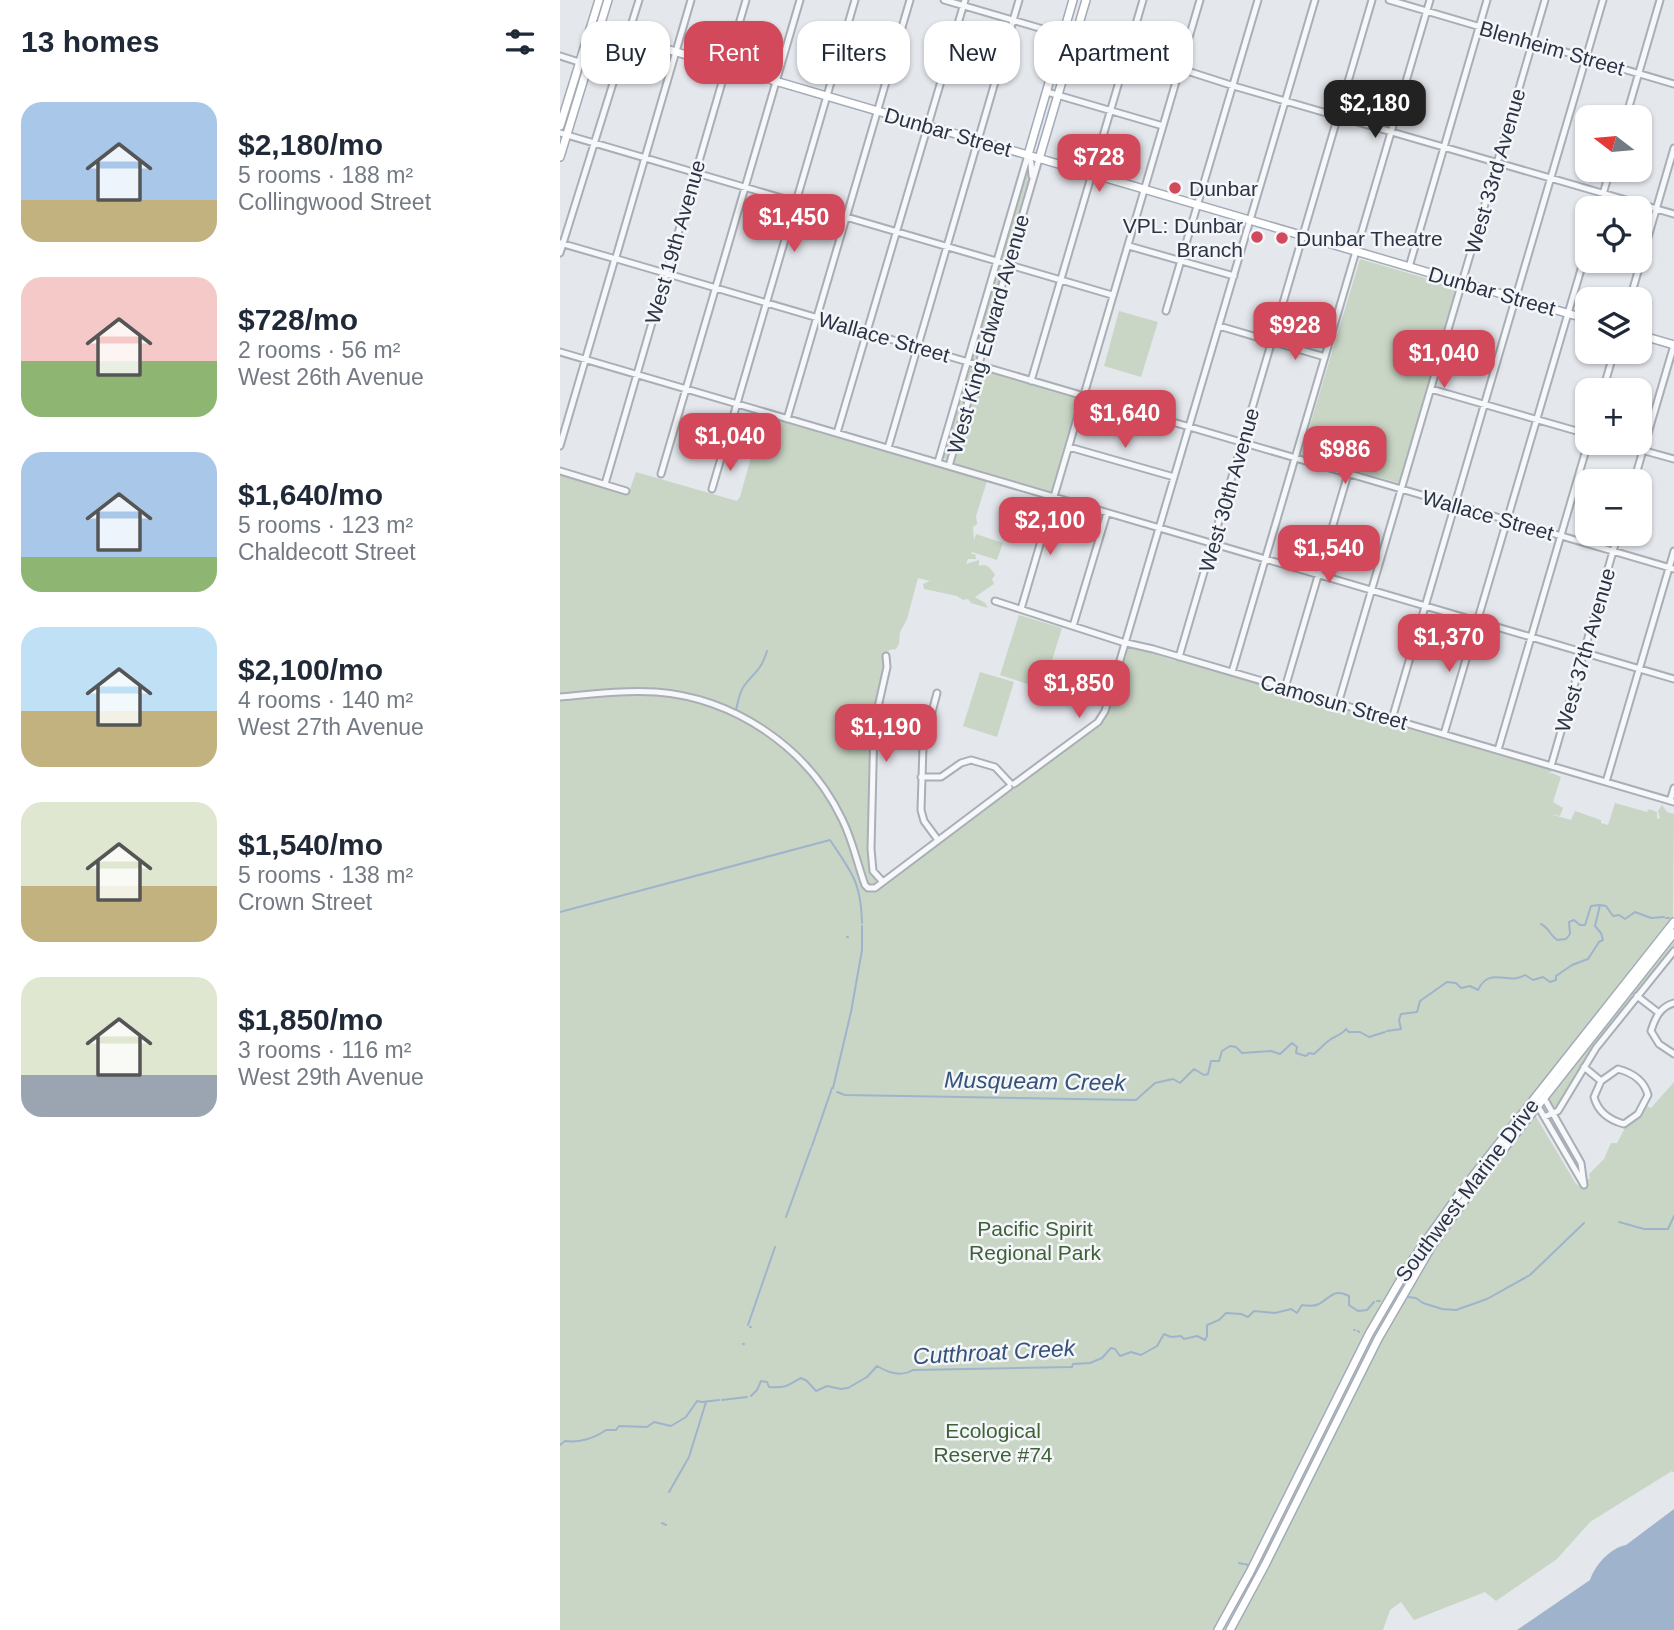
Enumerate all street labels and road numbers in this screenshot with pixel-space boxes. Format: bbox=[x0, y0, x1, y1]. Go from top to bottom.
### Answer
street label: Blenheim Street bbox=[1477, 16, 1627, 80]
street label: West 33rd Avenue bbox=[1460, 86, 1530, 256]
street label: Dunbar Street bbox=[882, 103, 1014, 161]
street label: West 19th Avenue bbox=[641, 157, 709, 327]
street label: West King Edward Avenue bbox=[943, 212, 1033, 456]
street label: Dunbar Street bbox=[1426, 262, 1558, 320]
street label: Wallace Street bbox=[816, 307, 953, 367]
street label: West 30th Avenue bbox=[1195, 405, 1263, 575]
street label: Wallace Street bbox=[1420, 485, 1557, 545]
street label: West 37th Avenue bbox=[1551, 565, 1619, 735]
street label: Camosun Street bbox=[1258, 670, 1410, 734]
street label: Southwest Marine Drive bbox=[1391, 1094, 1543, 1286]

